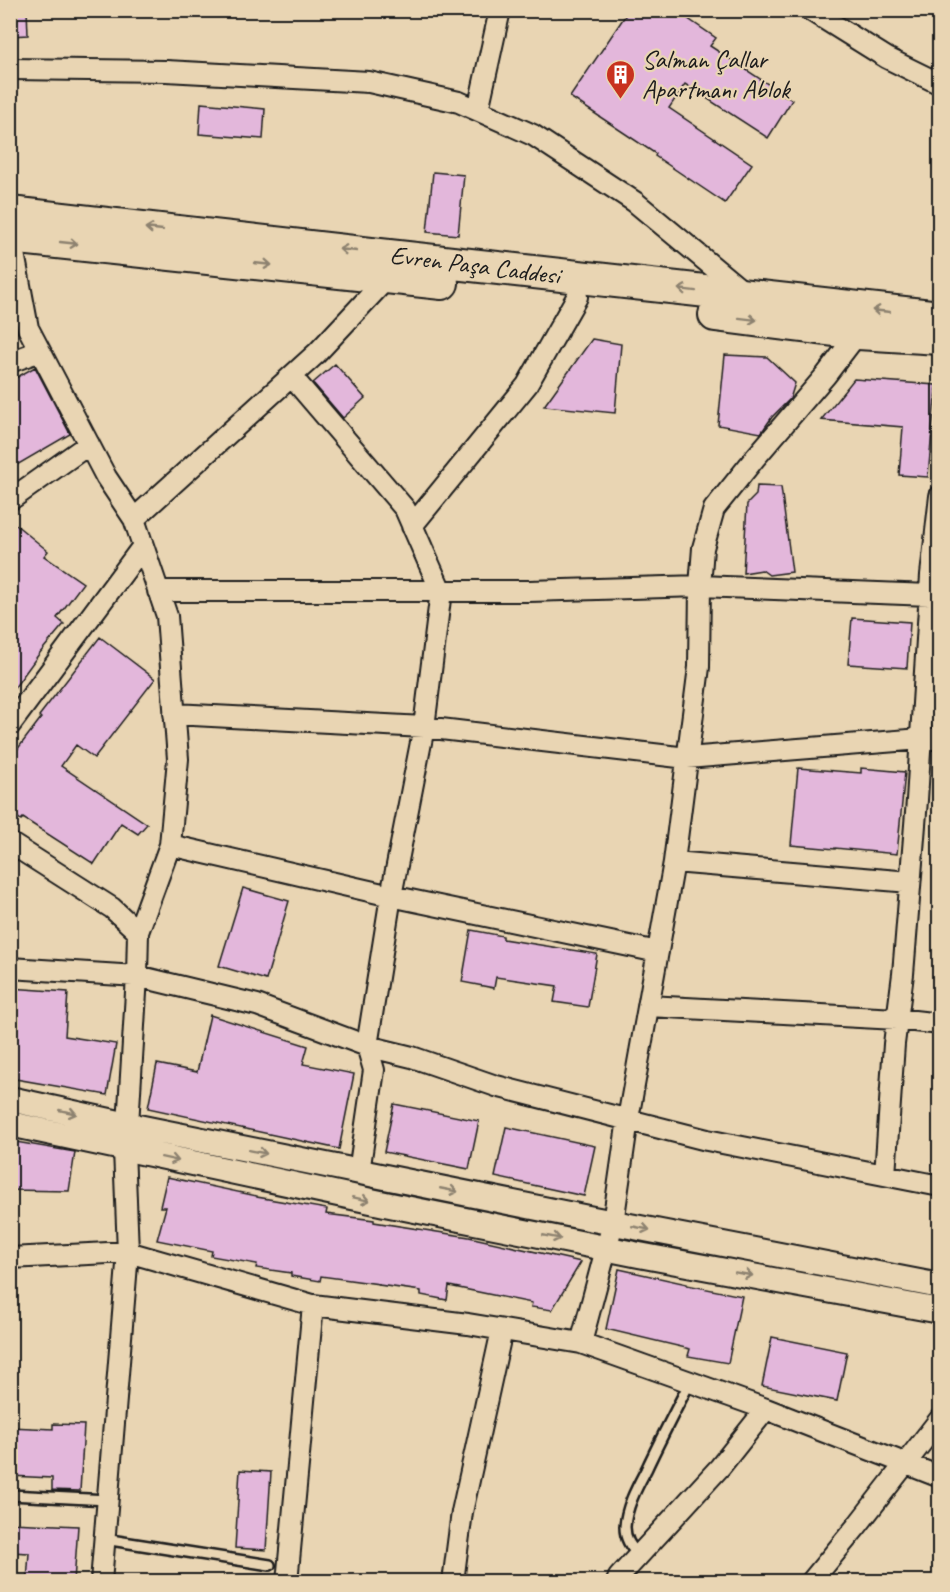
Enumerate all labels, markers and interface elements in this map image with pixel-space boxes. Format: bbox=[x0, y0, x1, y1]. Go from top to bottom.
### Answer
place label: Salman Çallar Apartmanı Ablok bbox=[642, 43, 792, 106]
building icon: Salman Çallar Apartmanı Ablok bbox=[605, 58, 637, 100]
one-way arrow bbox=[145, 223, 164, 234]
one-way arrow bbox=[58, 238, 78, 249]
street label: Evren Paşa Caddesi bbox=[388, 238, 565, 292]
one-way arrow bbox=[338, 244, 358, 255]
one-way arrow bbox=[252, 259, 272, 270]
one-way arrow bbox=[678, 284, 698, 295]
one-way arrow bbox=[872, 305, 892, 316]
one-way arrow bbox=[738, 314, 758, 325]
one-way arrow bbox=[58, 1106, 77, 1118]
one-way arrow bbox=[248, 1147, 268, 1158]
one-way arrow bbox=[161, 1153, 180, 1165]
one-way arrow bbox=[439, 1185, 459, 1196]
one-way arrow bbox=[351, 1193, 370, 1205]
one-way arrow bbox=[630, 1223, 650, 1234]
one-way arrow bbox=[542, 1232, 562, 1243]
one-way arrow bbox=[734, 1269, 753, 1280]

